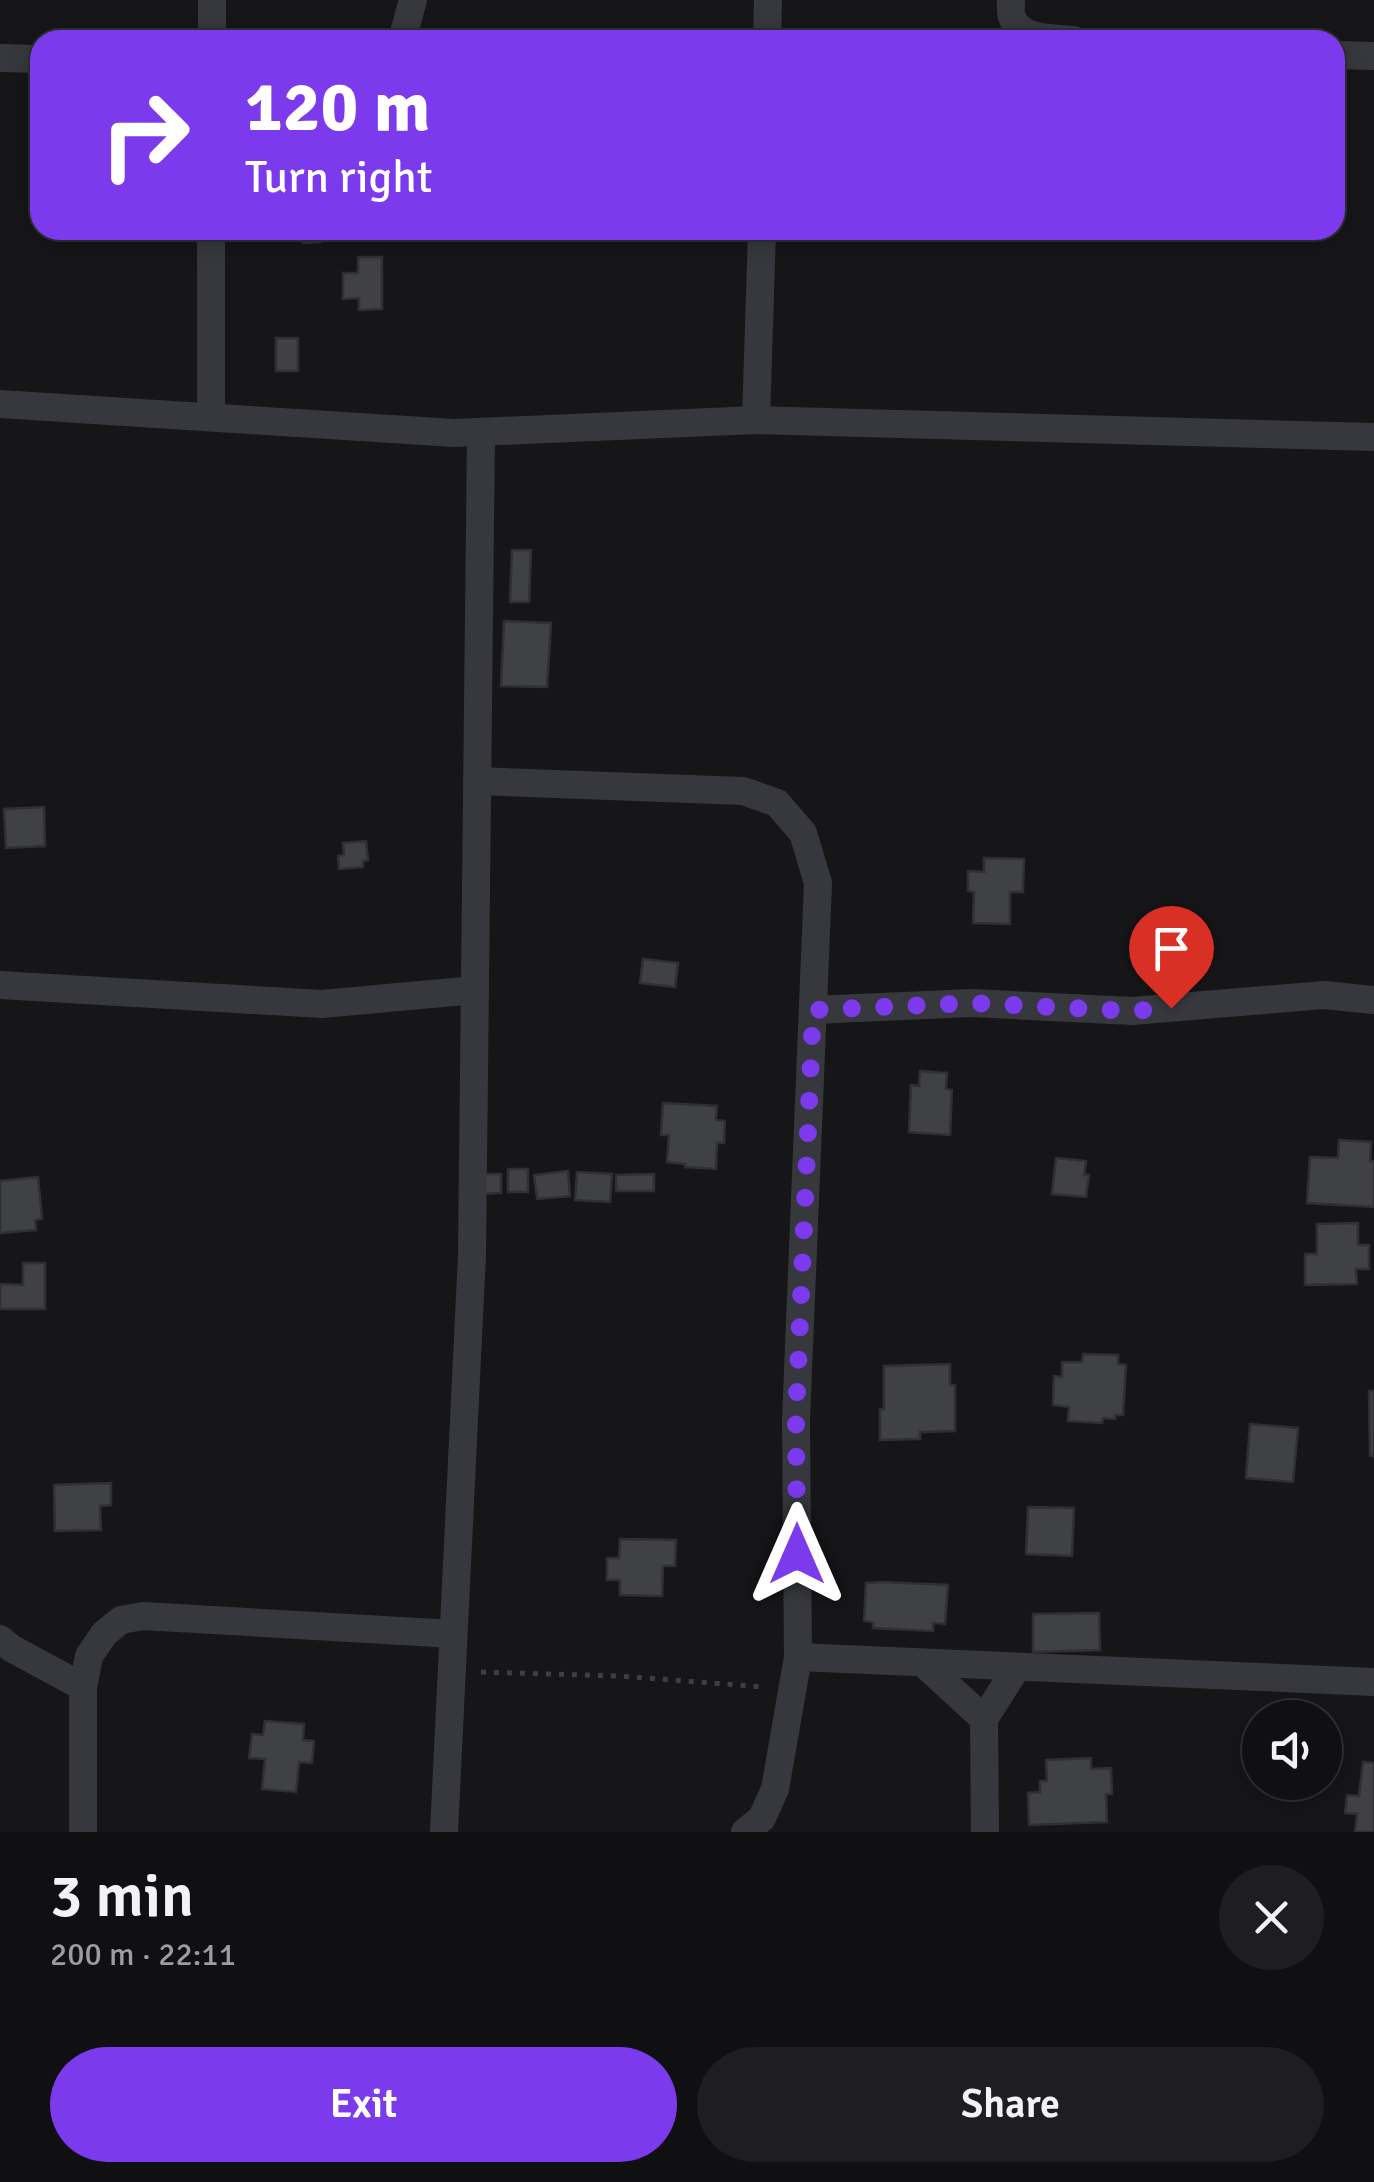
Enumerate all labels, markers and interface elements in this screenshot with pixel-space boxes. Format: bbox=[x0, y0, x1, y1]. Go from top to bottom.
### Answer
text: 120 m bbox=[245, 64, 430, 150]
icon: right bbox=[80, 70, 210, 200]
text: Turn right bbox=[245, 150, 433, 205]
pin bbox=[1129, 906, 1214, 1009]
icon: arrive bbox=[1144, 921, 1199, 976]
position arrow bbox=[745, 1502, 849, 1606]
map controls bbox=[1242, 1700, 1342, 1800]
button: sound bbox=[1242, 1700, 1342, 1800]
text: 3 min bbox=[50, 1860, 194, 1934]
button: close bbox=[1219, 1865, 1324, 1970]
text: 200 m · 22:11 bbox=[50, 1935, 236, 1974]
button: Exit bbox=[50, 2047, 677, 2162]
button: Share bbox=[697, 2047, 1324, 2162]

